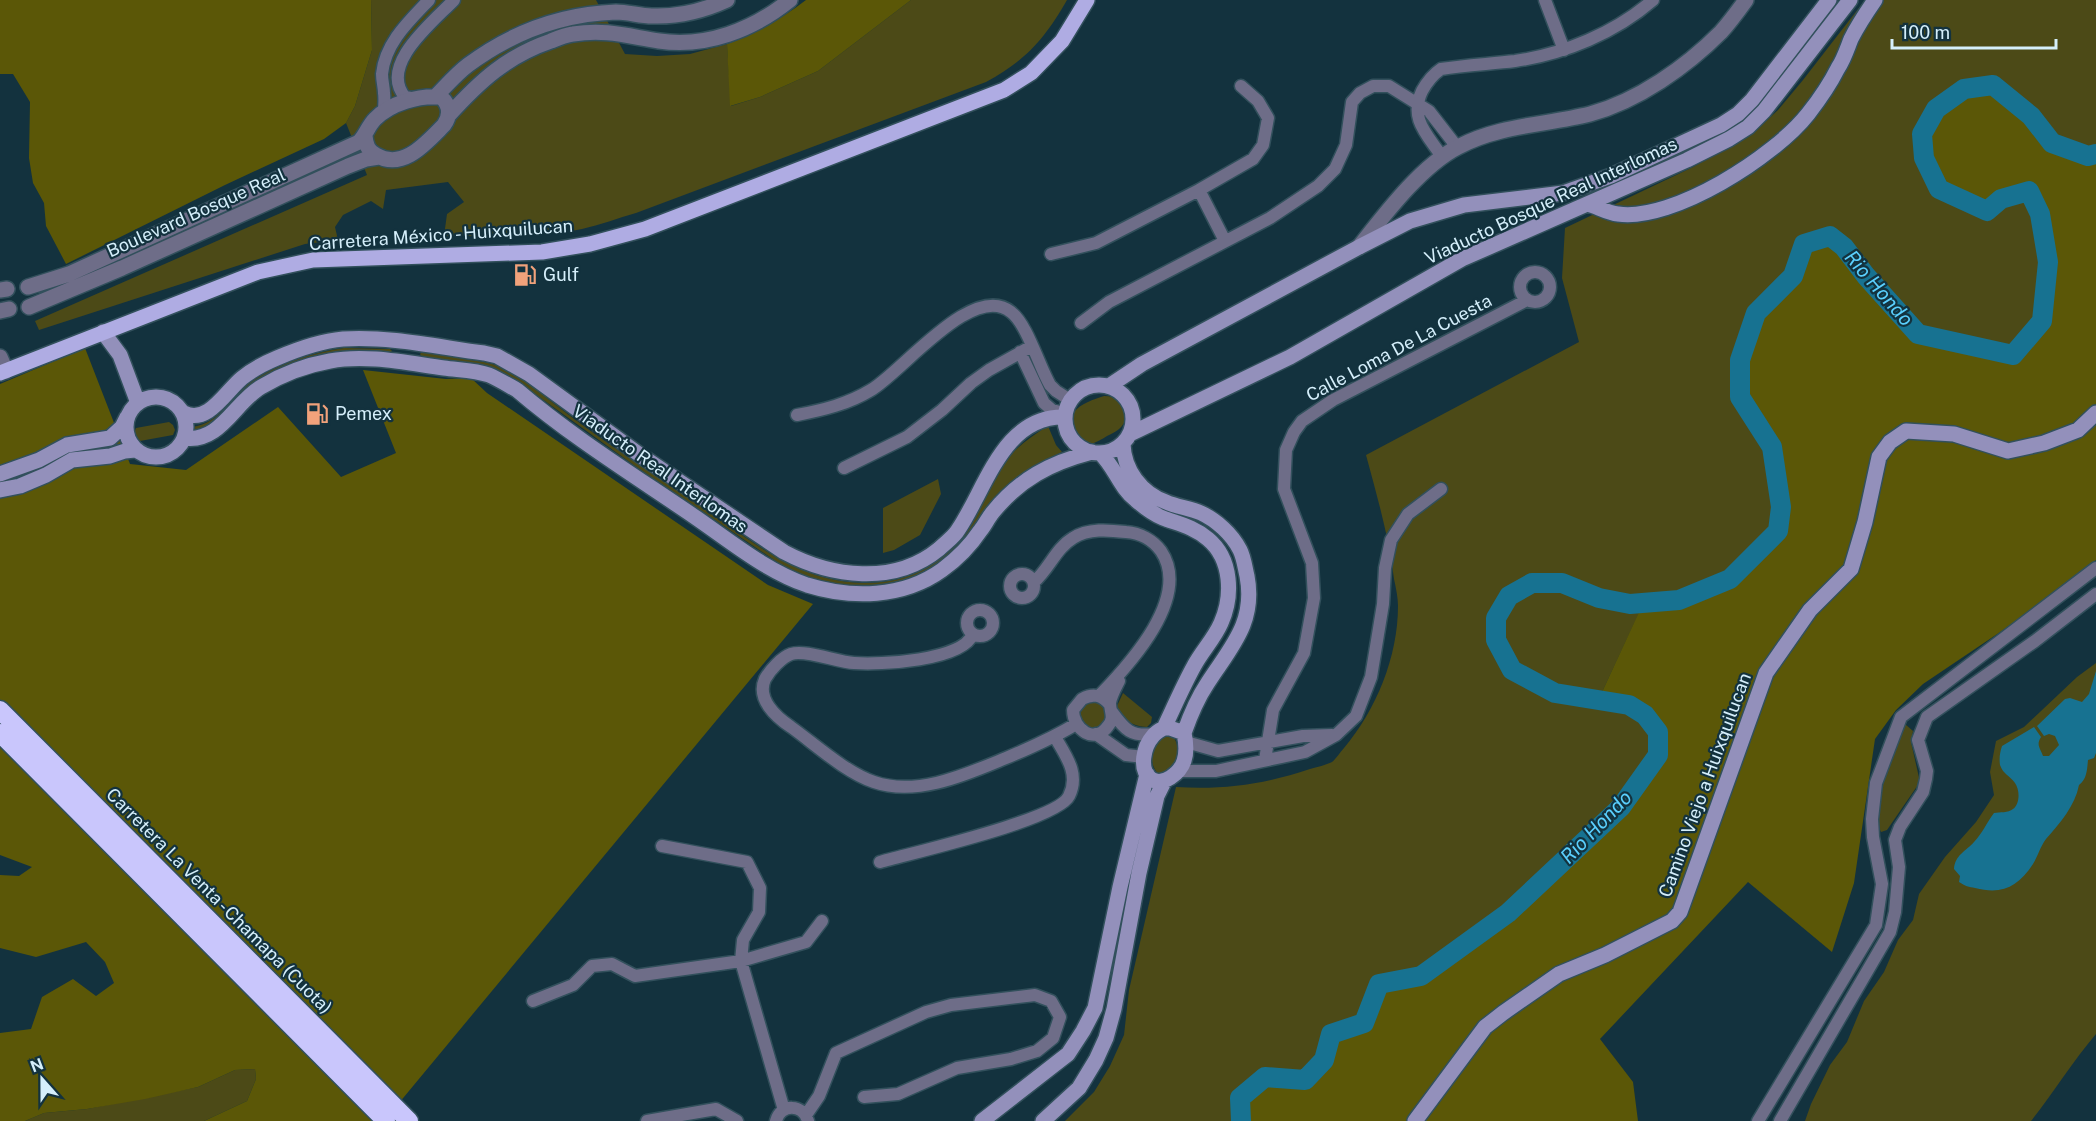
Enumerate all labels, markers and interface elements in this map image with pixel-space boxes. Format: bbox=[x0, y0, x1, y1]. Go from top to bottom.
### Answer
scale bar bbox=[1892, 12, 2056, 50]
text: 100 m bbox=[1901, 22, 1950, 43]
street label: Viaducto Bosque Real Interlomas bbox=[1421, 133, 1680, 268]
street label: Boulevard Bosque Real bbox=[103, 164, 288, 261]
street label: Carretera México - Huixquilucan bbox=[308, 215, 574, 254]
water label: Rio Hondo bbox=[1840, 245, 1918, 331]
fuel station icon: Gulf bbox=[512, 262, 538, 288]
place label: Gulf bbox=[543, 264, 579, 285]
street label: Calle Loma De La Cuesta bbox=[1302, 290, 1495, 405]
street label: Viaducto Real Interlomas bbox=[569, 400, 752, 537]
fuel station icon: Pemex bbox=[304, 401, 330, 427]
place label: Pemex bbox=[335, 403, 392, 424]
street label: Camino Viejo a Huixquilucan bbox=[1654, 670, 1755, 900]
street label: Carretera La Venta - Chamapa (Cuota) bbox=[102, 783, 337, 1018]
water label: Rio Hondo bbox=[1555, 785, 1637, 869]
north arrow bbox=[12, 1049, 72, 1109]
text: N bbox=[28, 1054, 46, 1077]

